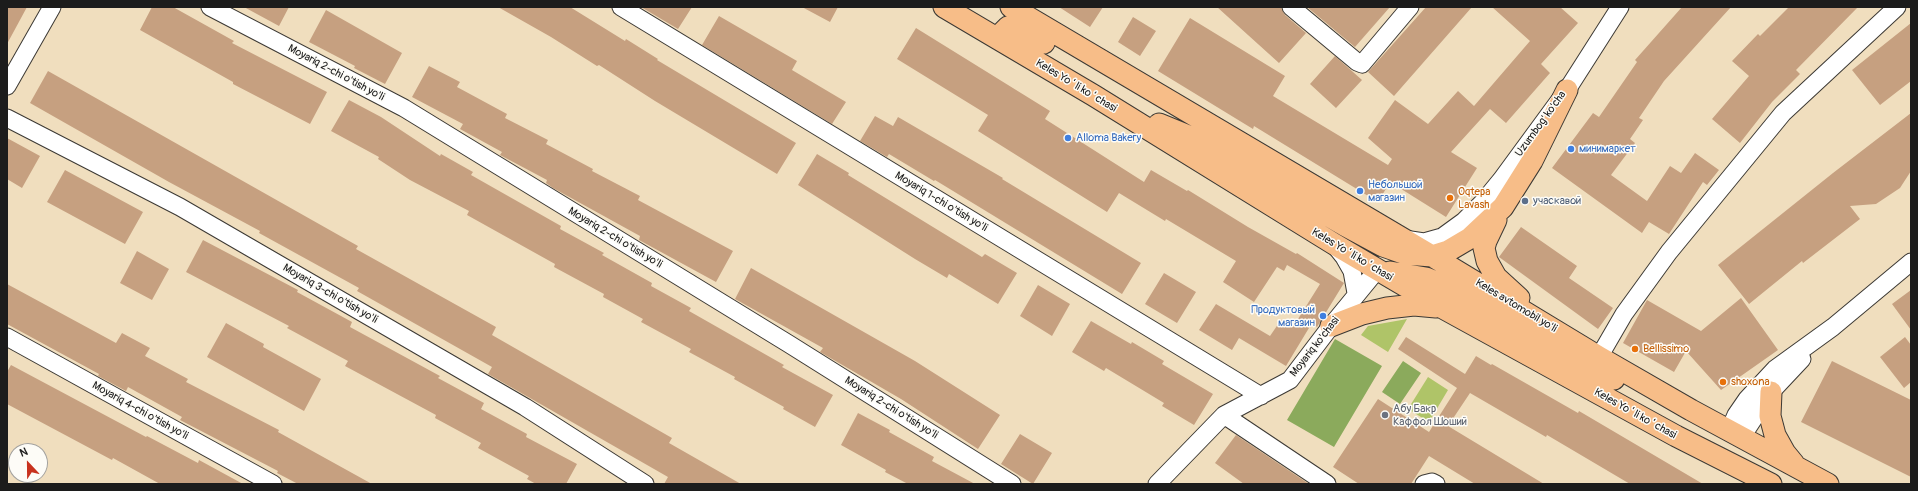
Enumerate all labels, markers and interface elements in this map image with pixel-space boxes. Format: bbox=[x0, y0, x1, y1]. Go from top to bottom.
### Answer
street label: Moyariq 2-chi o'tish yo'li bbox=[285, 42, 387, 104]
street label: Keles Yoʻli koʻchasi bbox=[1033, 57, 1119, 115]
street label: Uzumbog' ko'cha bbox=[1513, 89, 1569, 159]
place label: Alloma Bakery bbox=[1076, 131, 1141, 145]
marker: Alloma Bakery bbox=[1063, 133, 1073, 143]
place label: минимаркет bbox=[1579, 142, 1636, 156]
marker: минимаркет bbox=[1566, 144, 1576, 154]
street label: Moyariq 1-chi o'tish yo'li bbox=[892, 169, 990, 235]
place label: Небольшой магазин bbox=[1368, 178, 1422, 204]
place label: Oqtepa Lavash bbox=[1458, 185, 1490, 211]
marker: Небольшой магазин bbox=[1355, 186, 1365, 196]
marker: Oqtepa Lavash bbox=[1445, 193, 1455, 203]
place label: учаскавой bbox=[1533, 194, 1581, 208]
marker: учаскавой bbox=[1520, 196, 1530, 206]
street label: Moyariq 2-chi o'tish yo'li bbox=[566, 205, 664, 271]
street label: Keles Yoʻli koʻchasi bbox=[1309, 226, 1395, 284]
street label: Moyariq 3-chi o'tish yo'li bbox=[280, 261, 380, 327]
street label: Keles avtomobil yo'li bbox=[1473, 276, 1559, 336]
place label: Продуктовый магазин bbox=[1251, 303, 1315, 329]
marker: Продуктовый магазин bbox=[1318, 311, 1328, 321]
street label: Moyariq ko'chasi bbox=[1287, 314, 1343, 380]
place label: Bellissimo bbox=[1643, 342, 1689, 356]
marker: Bellissimo bbox=[1630, 344, 1640, 354]
street label: Moyariq 2-chi o'tish yo'li bbox=[842, 374, 940, 442]
place label: shoxona bbox=[1731, 375, 1770, 389]
marker: shoxona bbox=[1718, 377, 1728, 387]
street label: Moyariq 4-chi o'tish yo'li bbox=[90, 379, 190, 443]
street label: Keles Yoʻli koʻchasi bbox=[1592, 386, 1678, 442]
place label: Абу Бакр Каффол Шоший bbox=[1393, 402, 1467, 428]
marker: Абу Бакр Каффол Шоший bbox=[1380, 410, 1390, 420]
north arrow bbox=[8, 443, 48, 483]
text: N bbox=[18, 445, 30, 460]

